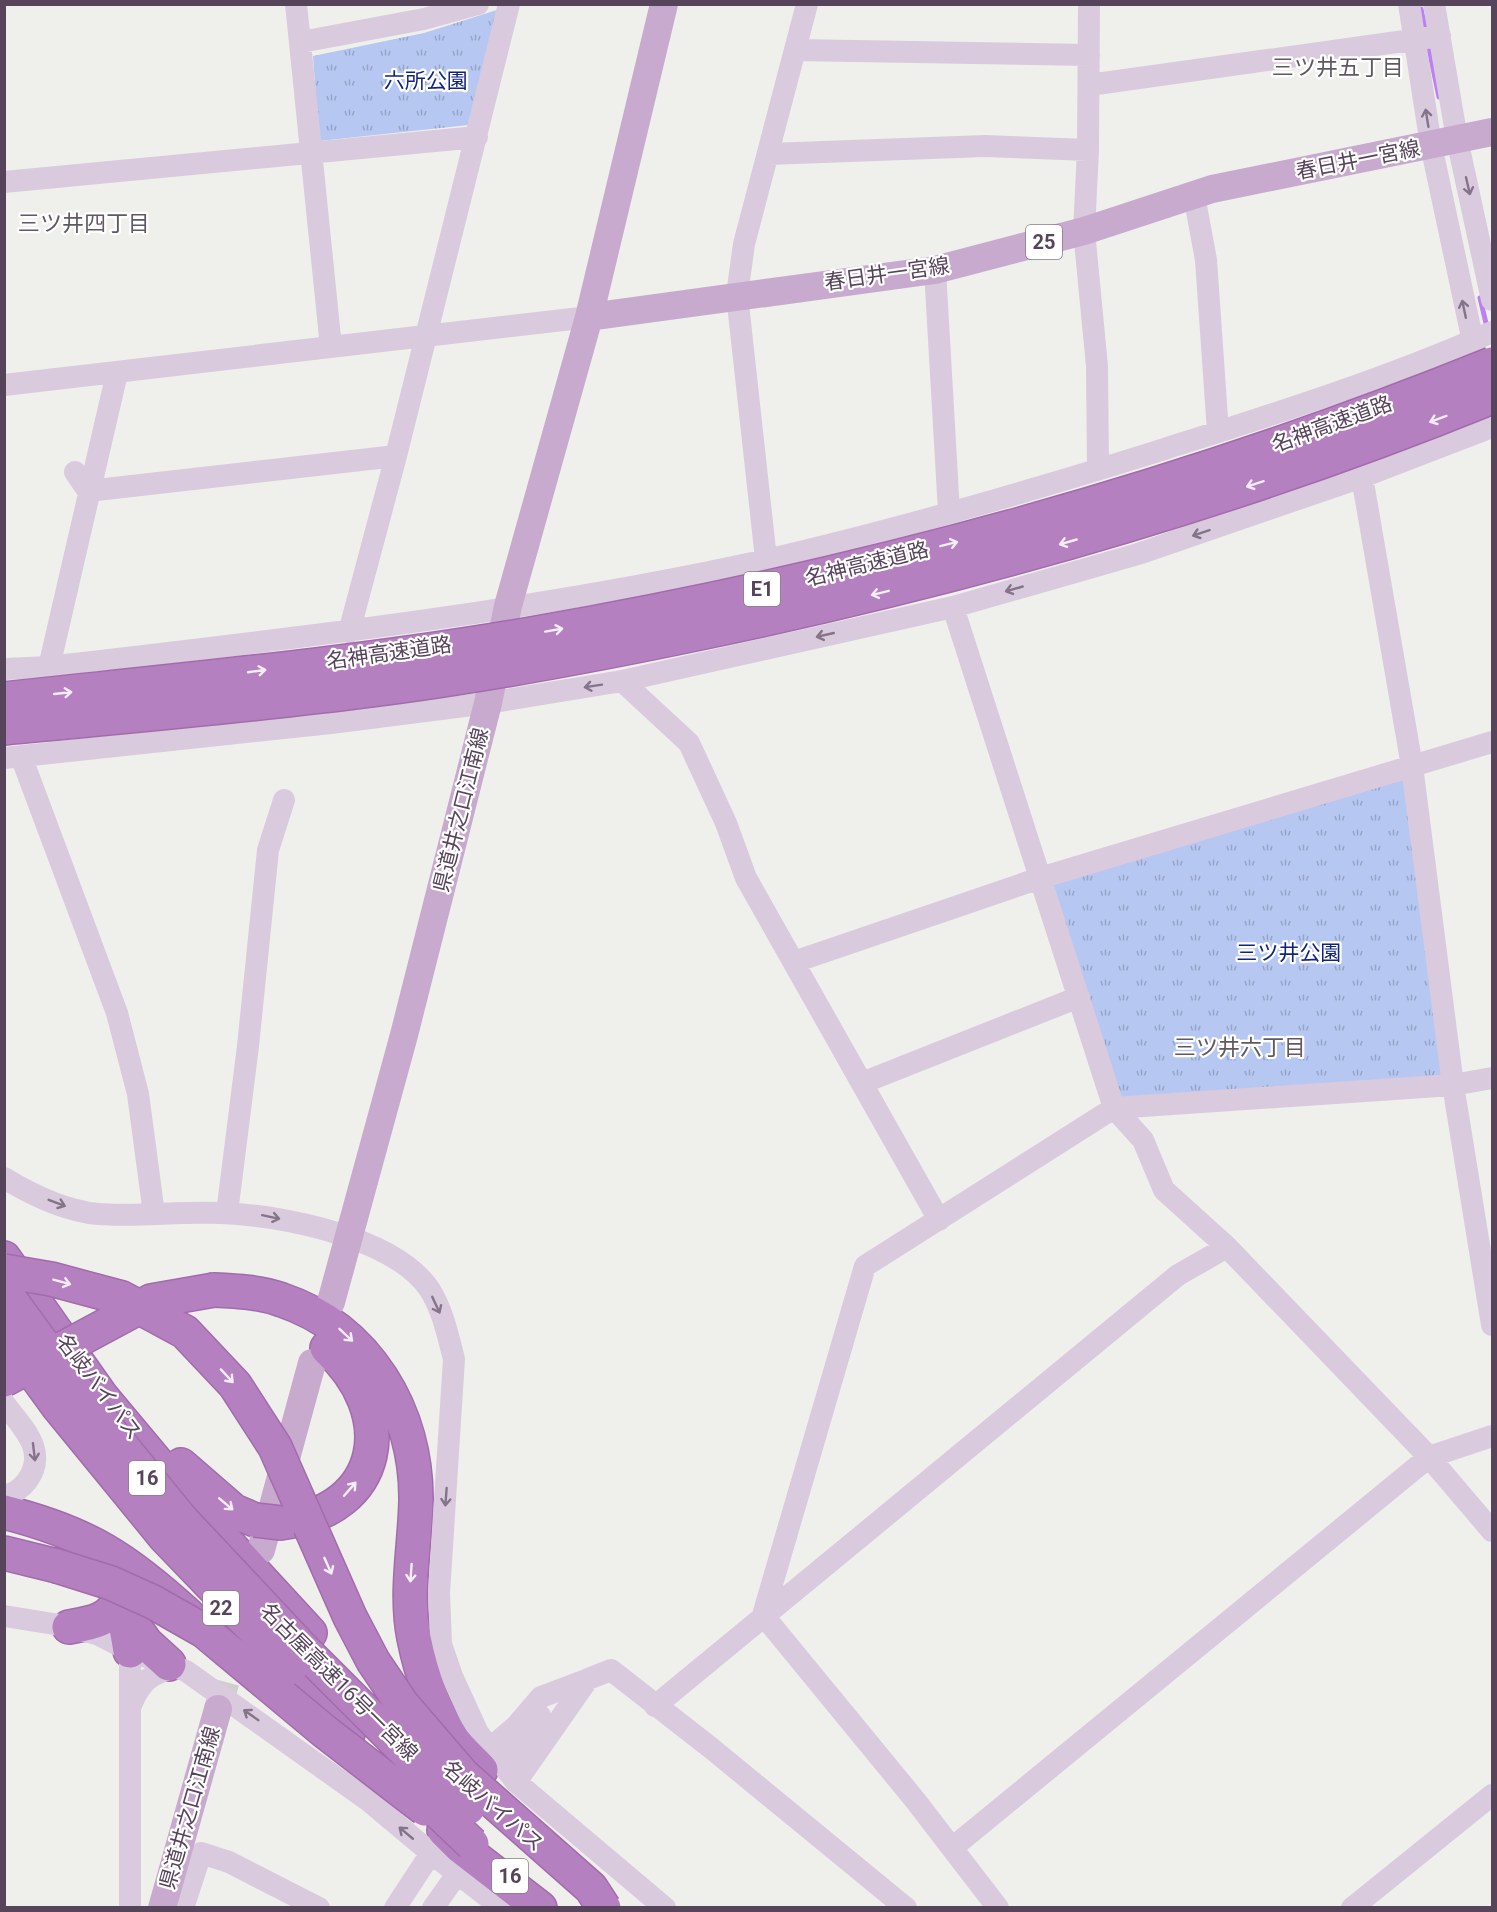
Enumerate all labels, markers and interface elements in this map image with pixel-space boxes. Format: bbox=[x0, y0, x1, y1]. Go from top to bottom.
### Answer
district label: 三ツ井五丁目 bbox=[1272, 55, 1404, 80]
park label: 六所公園 bbox=[384, 69, 468, 93]
one-way arrow bbox=[1421, 108, 1432, 128]
street label: 春日井一宮線 bbox=[1294, 136, 1422, 184]
one-way arrow bbox=[1462, 176, 1474, 195]
district label: 三ツ井四丁目 bbox=[18, 211, 150, 236]
road number: 25 bbox=[1026, 225, 1062, 259]
street label: 春日井一宮線 bbox=[823, 253, 951, 295]
one-way arrow bbox=[1458, 300, 1470, 319]
street label: 名神高速道路 bbox=[1269, 391, 1395, 457]
one-way arrow bbox=[1429, 414, 1448, 425]
one-way arrow bbox=[1246, 480, 1265, 491]
one-way arrow bbox=[1192, 528, 1210, 539]
street label: 名神高速道路 bbox=[803, 537, 931, 591]
one-way arrow bbox=[1059, 537, 1078, 548]
one-way arrow bbox=[939, 538, 958, 550]
road number: E1 bbox=[744, 572, 780, 606]
one-way arrow bbox=[1005, 584, 1024, 595]
one-way arrow bbox=[871, 588, 890, 600]
one-way arrow bbox=[543, 624, 563, 635]
one-way arrow bbox=[815, 630, 834, 642]
street label: 名神高速道路 bbox=[325, 632, 453, 674]
one-way arrow bbox=[246, 666, 266, 677]
one-way arrow bbox=[584, 680, 603, 691]
one-way arrow bbox=[52, 687, 72, 698]
street label: 県道井之口江南線 bbox=[429, 726, 493, 894]
park label: 三ツ井公園 bbox=[1237, 941, 1342, 965]
district label: 三ツ井六丁目 bbox=[1174, 1035, 1306, 1060]
one-way arrow bbox=[47, 1198, 66, 1209]
one-way arrow bbox=[261, 1212, 280, 1223]
one-way arrow bbox=[52, 1276, 71, 1288]
one-way arrow bbox=[431, 1296, 443, 1314]
one-way arrow bbox=[338, 1328, 353, 1343]
street label: 名岐バイパス bbox=[52, 1330, 146, 1444]
one-way arrow bbox=[220, 1369, 234, 1384]
one-way arrow bbox=[29, 1442, 40, 1461]
road number: 16 bbox=[129, 1461, 165, 1495]
one-way arrow bbox=[343, 1482, 357, 1497]
one-way arrow bbox=[441, 1486, 452, 1506]
one-way arrow bbox=[218, 1497, 233, 1511]
one-way arrow bbox=[323, 1556, 334, 1575]
one-way arrow bbox=[406, 1563, 417, 1583]
road number: 22 bbox=[203, 1591, 239, 1625]
street label: 名古屋高速16号一宮線 bbox=[255, 1598, 423, 1766]
one-way arrow bbox=[243, 1709, 259, 1721]
street label: 県道井之口江南線 bbox=[155, 1724, 225, 1892]
street label: 名岐バイパス bbox=[438, 1756, 548, 1856]
one-way arrow bbox=[398, 1826, 414, 1839]
road number: 16 bbox=[492, 1859, 528, 1893]

